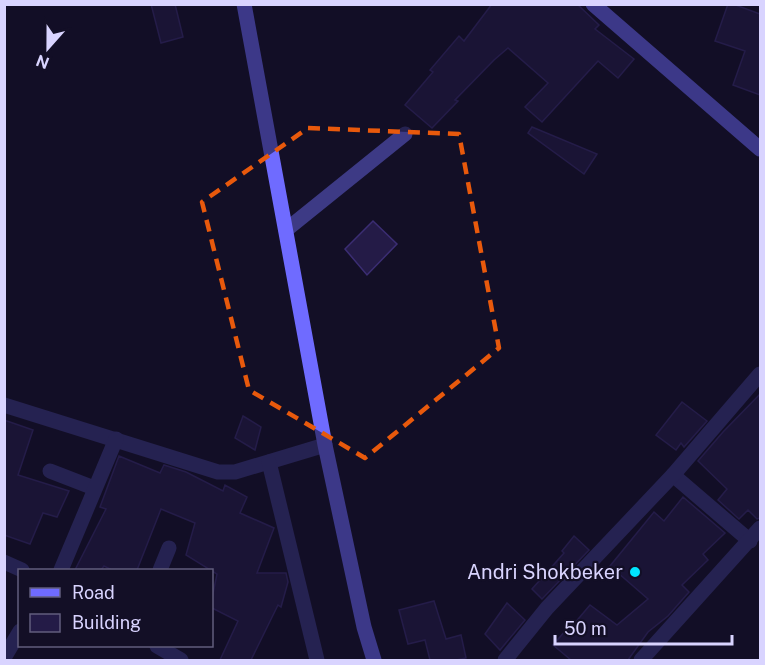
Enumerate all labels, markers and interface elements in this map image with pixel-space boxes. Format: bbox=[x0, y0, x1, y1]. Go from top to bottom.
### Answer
north arrow bbox=[18, 18, 78, 78]
text: N bbox=[34, 50, 52, 73]
place label: Andri Shokbeker bbox=[467, 560, 623, 584]
marker: Andri Shokbeker bbox=[628, 565, 642, 579]
legend bbox=[18, 569, 213, 647]
text: Road bbox=[72, 582, 115, 603]
scale bar bbox=[555, 608, 732, 646]
text: Building bbox=[72, 612, 141, 633]
text: 50 m bbox=[564, 618, 607, 639]

